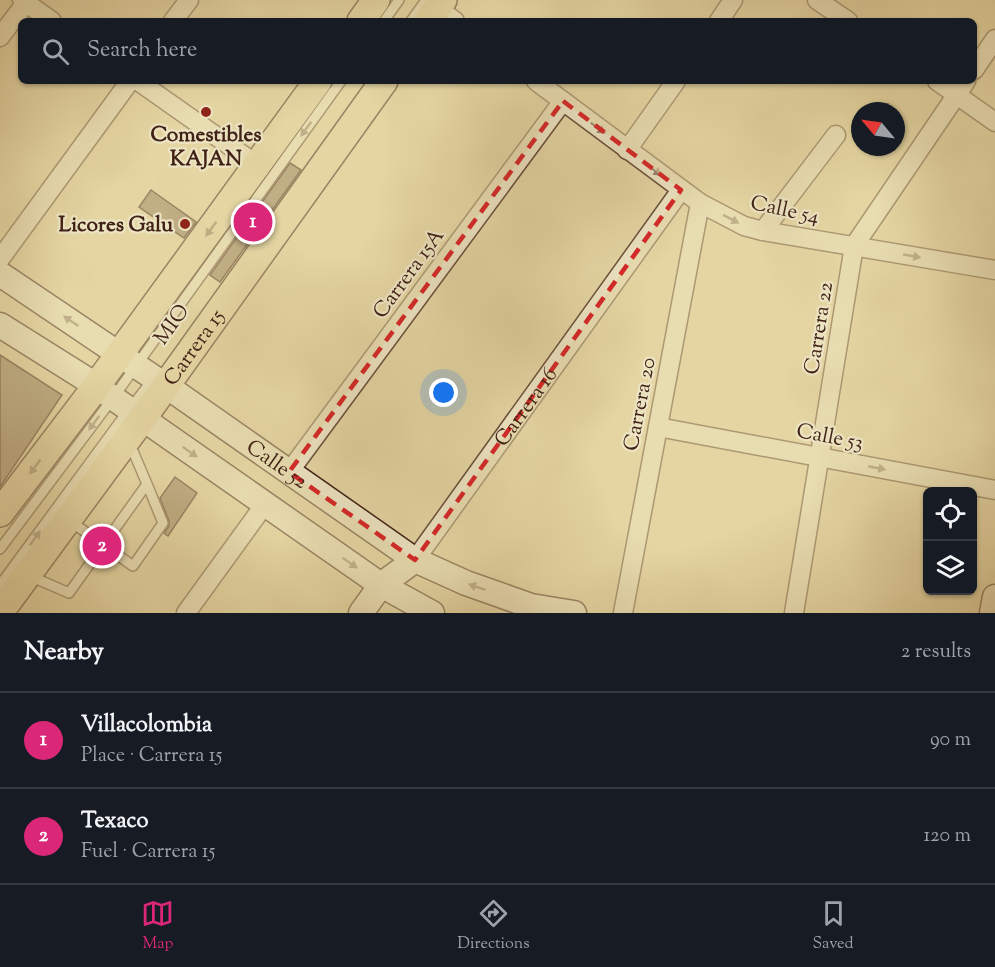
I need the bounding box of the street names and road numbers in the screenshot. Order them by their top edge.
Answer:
street label: Calle 54 [747,189,822,233]
street label: Carrera 15A [367,223,453,325]
street label: Carrera 22 [798,280,842,377]
street label: MIO [148,299,198,352]
street label: Carrera 15 [157,304,233,393]
street label: Carrera 20 [617,355,665,454]
street label: Carrera 16 [488,362,566,453]
street label: Calle 53 [794,417,866,459]
street label: Calle 52 [239,433,313,497]

